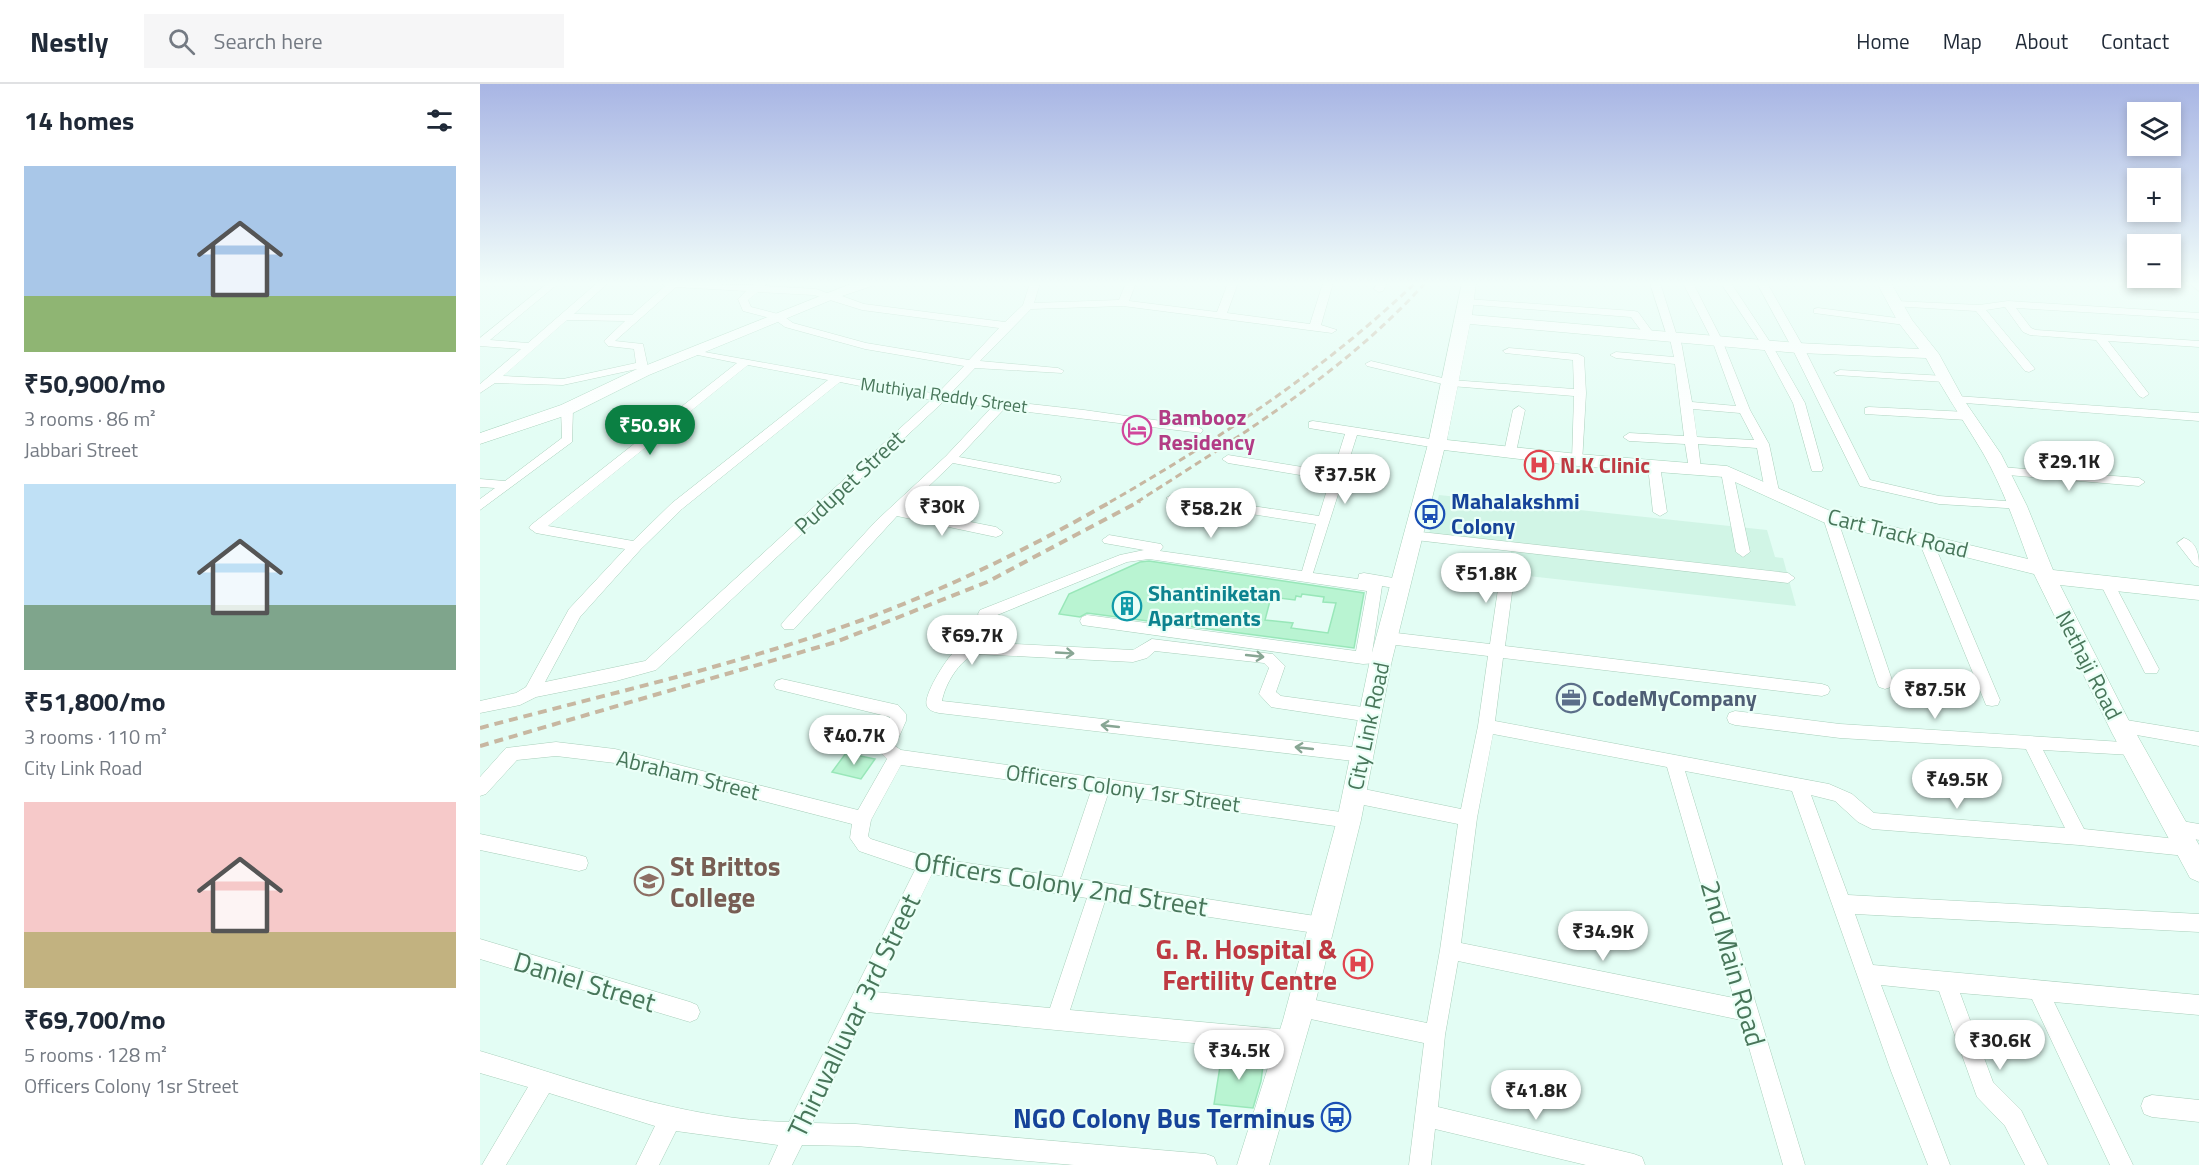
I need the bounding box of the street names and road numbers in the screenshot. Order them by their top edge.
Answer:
street label: Muthiyal Reddy Street [859,370,1030,420]
street label: Pudupet Street [786,422,912,542]
street label: Cart Track Road [1824,499,1972,567]
street label: Nethaji Road [2047,604,2131,726]
street label: City Link Road [1338,659,1398,793]
street label: Abraham Street [613,741,763,809]
street label: Officers Colony 1sr Street [1004,755,1243,821]
street label: Officers Colony 2nd Street [911,840,1211,927]
street label: 2nd Main Road [1691,875,1777,1051]
street label: Thiruvalluvar 3rd Street [776,886,930,1144]
street label: Daniel Street [509,940,662,1022]

